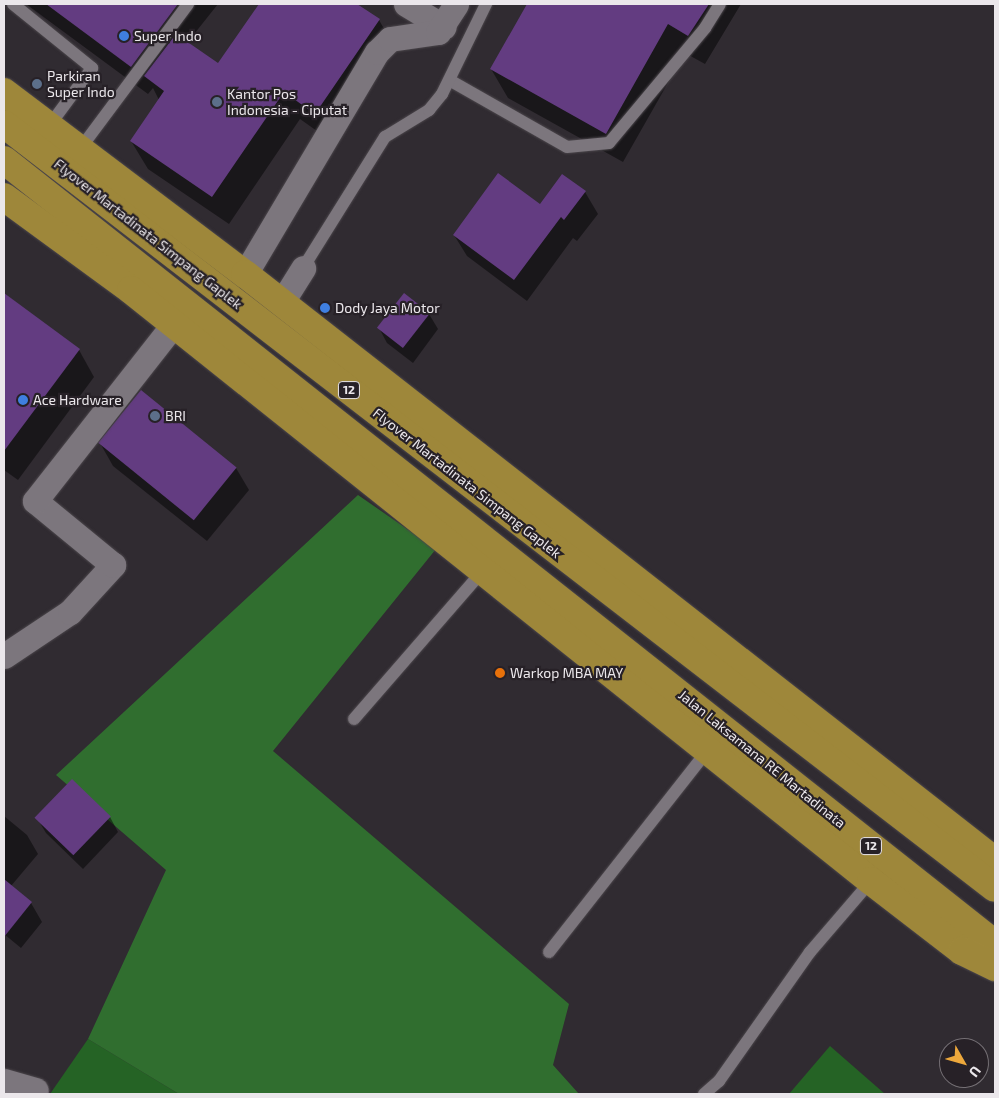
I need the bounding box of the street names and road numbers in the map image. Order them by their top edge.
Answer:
street label: Flyover Martadinata Simpang Gaplek [51,155,245,313]
road number: 12 [338,380,360,400]
street label: Flyover Martadinata Simpang Gaplek [370,404,564,562]
street label: Jalan Laksamana RE Martadinata [675,686,849,832]
road number: 12 [860,836,882,856]

